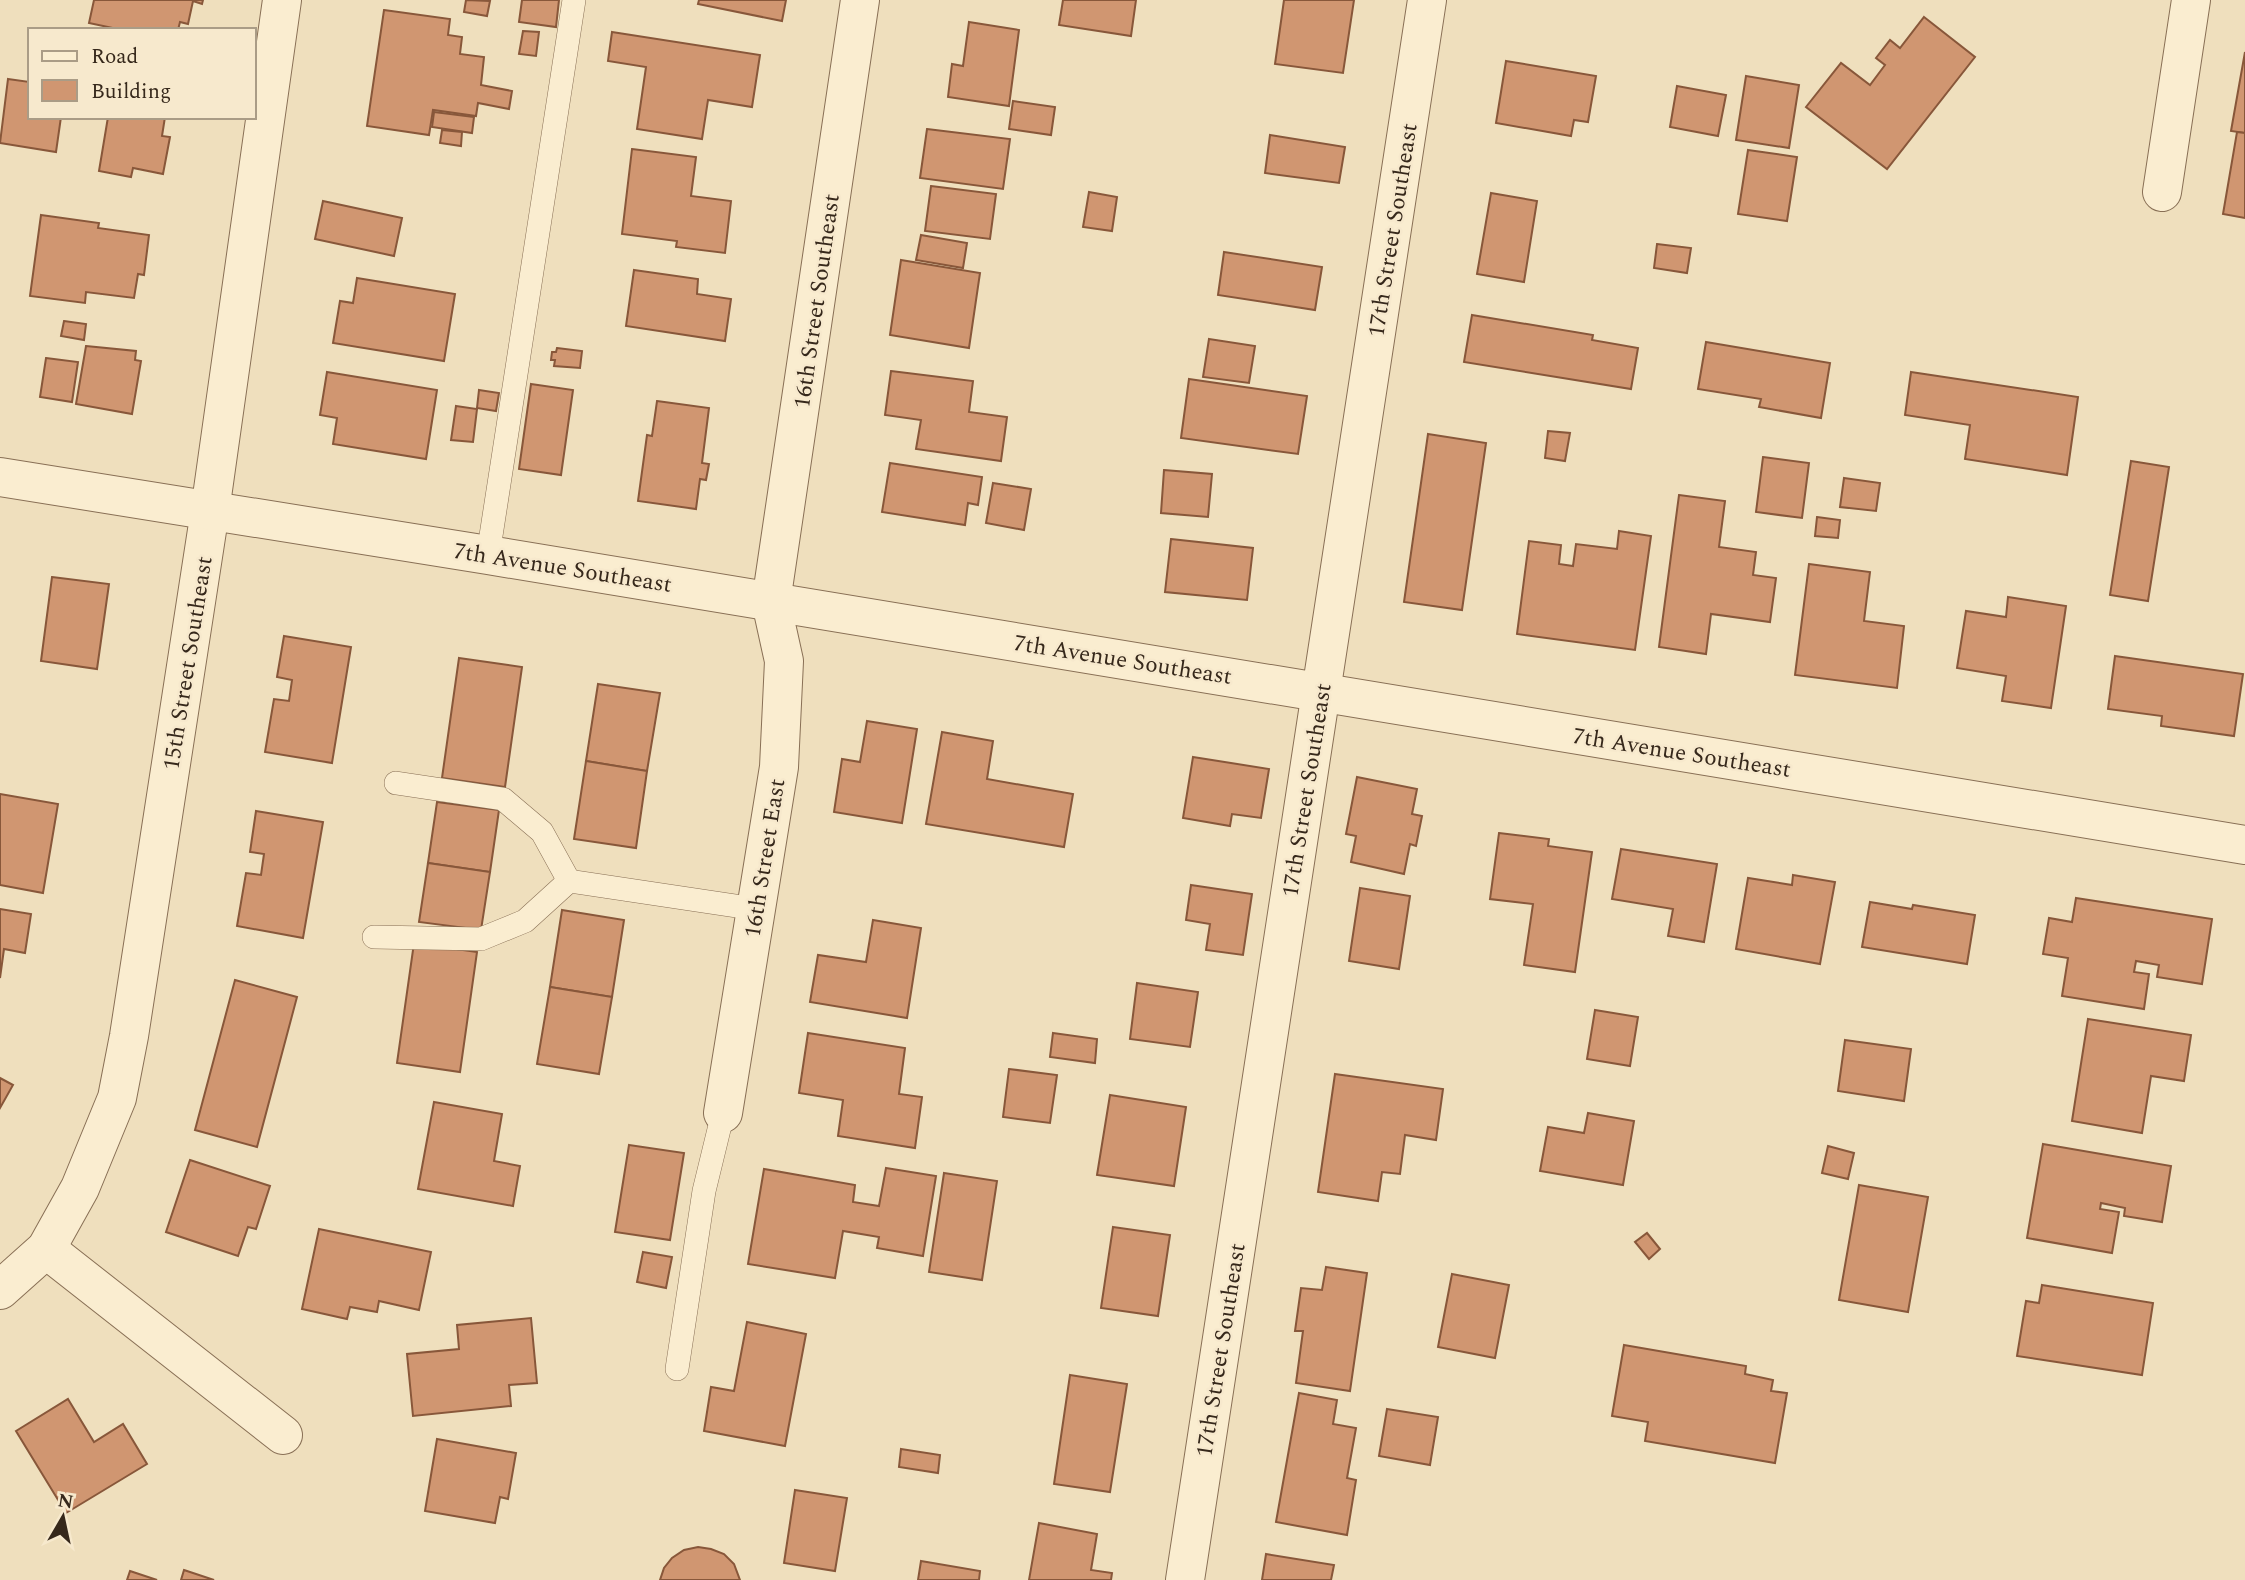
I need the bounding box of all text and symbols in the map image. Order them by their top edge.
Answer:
legend [28,28,256,119]
text: Road [91,41,138,73]
text: Building [91,76,171,108]
street label: 17th Street Southeast [1359,121,1428,340]
street label: 16th Street Southeast [785,192,850,411]
street label: 7th Avenue Southeast [451,534,674,603]
street label: 15th Street Southeast [154,554,223,773]
street label: 7th Avenue Southeast [1011,626,1234,695]
street label: 17th Street Southeast [1273,681,1342,900]
street label: 7th Avenue Southeast [1570,719,1793,788]
street label: 16th Street East [736,776,795,940]
street label: 17th Street Southeast [1187,1241,1256,1460]
north arrow [28,1482,98,1552]
text: N [55,1486,75,1517]

